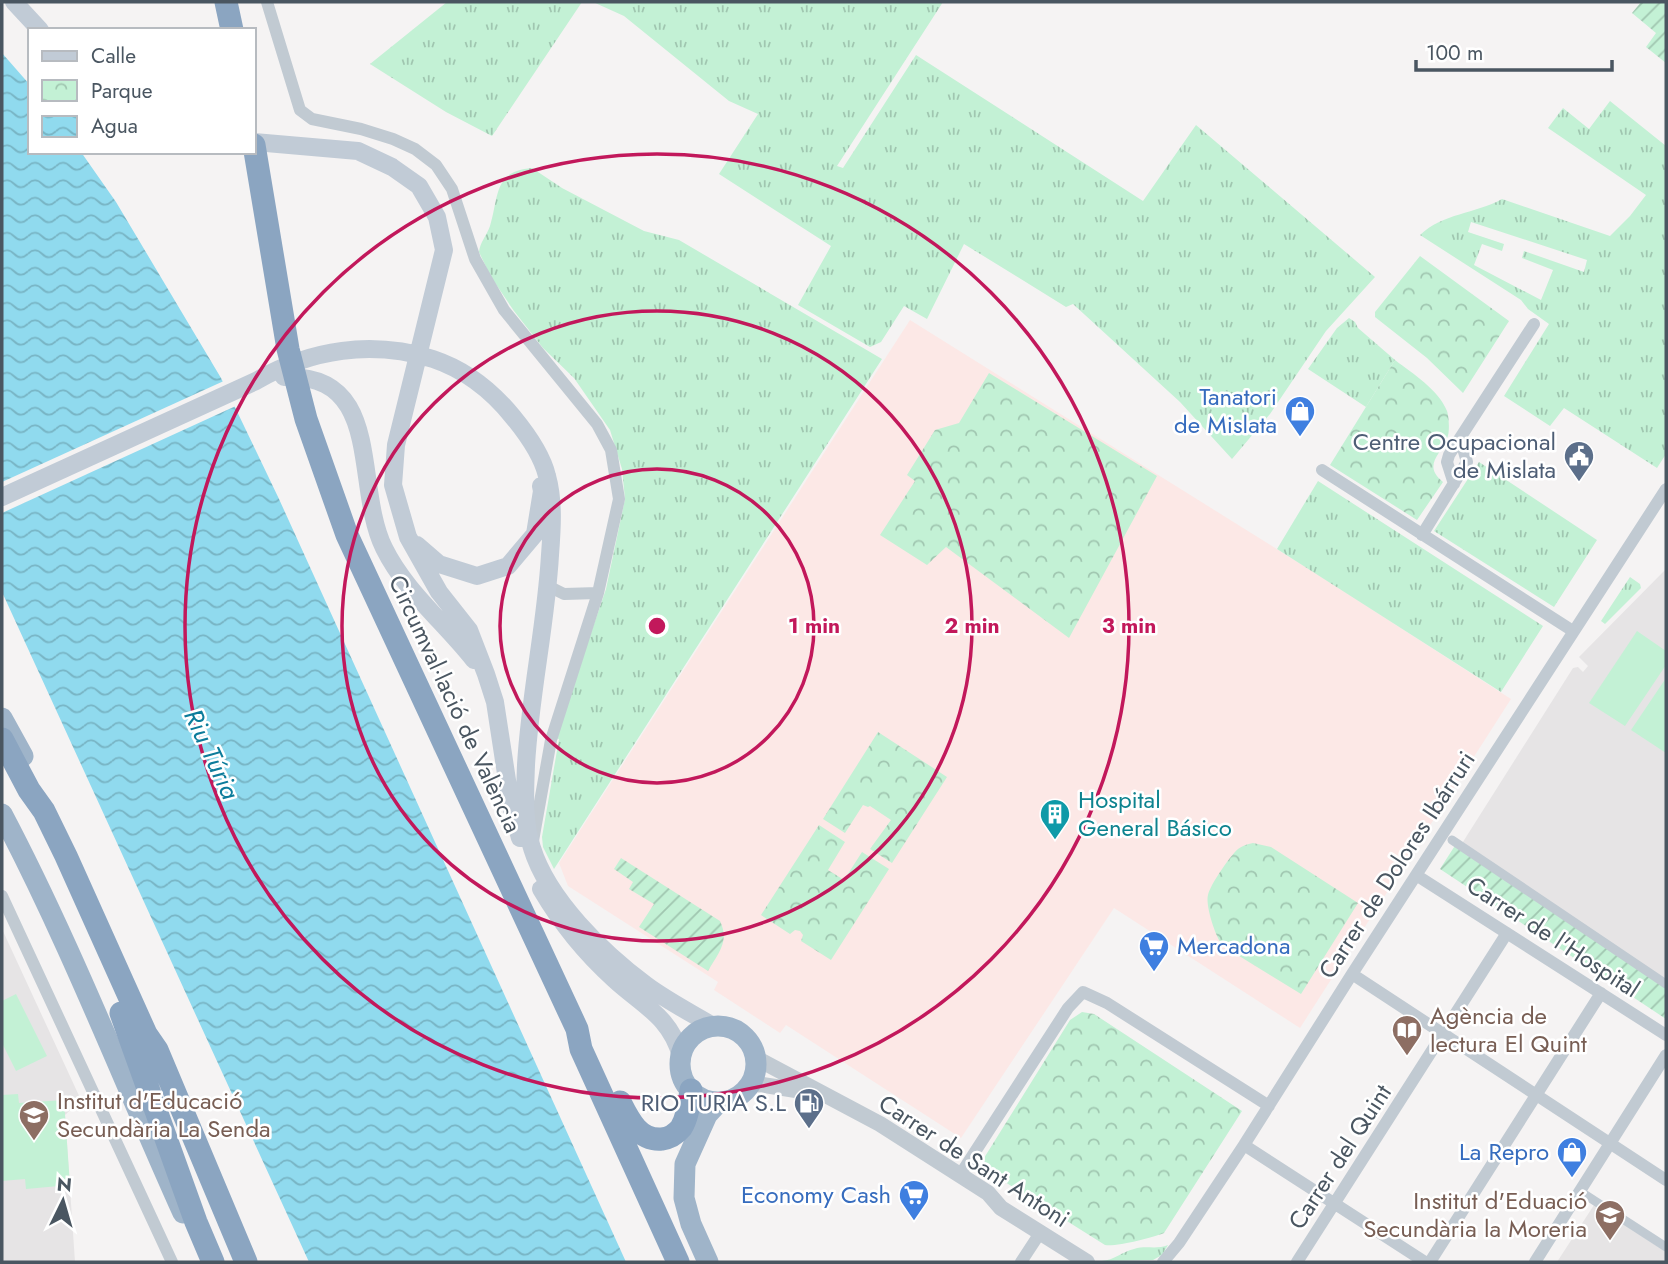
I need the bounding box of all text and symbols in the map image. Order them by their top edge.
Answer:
legend [28,28,256,154]
scale bar [1416,28,1612,72]
text: 100 m [1426,38,1483,68]
text: Calle [91,41,136,71]
text: Parque [91,76,153,106]
text: Agua [91,111,138,141]
place label: Tanatori de Mislata [1174,379,1277,442]
shop icon: Tanatori de Mislata [1283,394,1317,438]
place label: Centre Ocupacional de Mislata [1353,424,1556,487]
public building icon: Centre Ocupacional de Mislata [1562,439,1596,483]
street label: Circumval·lació de València [380,569,531,839]
text: 1 min [788,611,840,641]
text: 2 min [944,611,1000,641]
text: 3 min [1102,611,1156,641]
centre of rings [645,614,669,638]
water label: Riu Túria [174,702,250,806]
street label: Carrer de Dolores Ibárruri [1310,744,1483,985]
place label: Hospital General Básico [1078,782,1232,845]
building icon: Hospital General Básico [1038,797,1072,841]
street label: Carrer de l'Hospital [1460,867,1647,1006]
place label: Mercadona [1177,928,1291,963]
supermarket icon: Mercadona [1137,929,1171,973]
place label: Agència de lectura El Quint [1430,998,1587,1061]
library icon: Agència de lectura El Quint [1390,1013,1424,1057]
street label: Carrer del Quint [1279,1077,1400,1236]
place label: Institut d'Educació Secundària La Senda [57,1083,271,1146]
place label: RIO TURIA S.L [641,1085,786,1120]
fuel station icon: RIO TURIA S.L [792,1086,826,1130]
street label: Carrer de Sant Antoni [872,1086,1077,1236]
school or university icon: Institut d'Educació Secundària La Senda [17,1098,51,1142]
place label: La Repro [1459,1134,1549,1169]
shop icon: La Repro [1555,1135,1589,1179]
north arrow [28,1166,98,1236]
text: N [56,1170,73,1199]
place label: Economy Cash [741,1177,891,1212]
supermarket icon: Economy Cash [897,1178,931,1222]
place label: Institut d'Eduació Secundària la Moreria [1363,1183,1587,1246]
school or university icon: Institut d'Eduació Secundària la Moreria [1593,1198,1627,1242]

